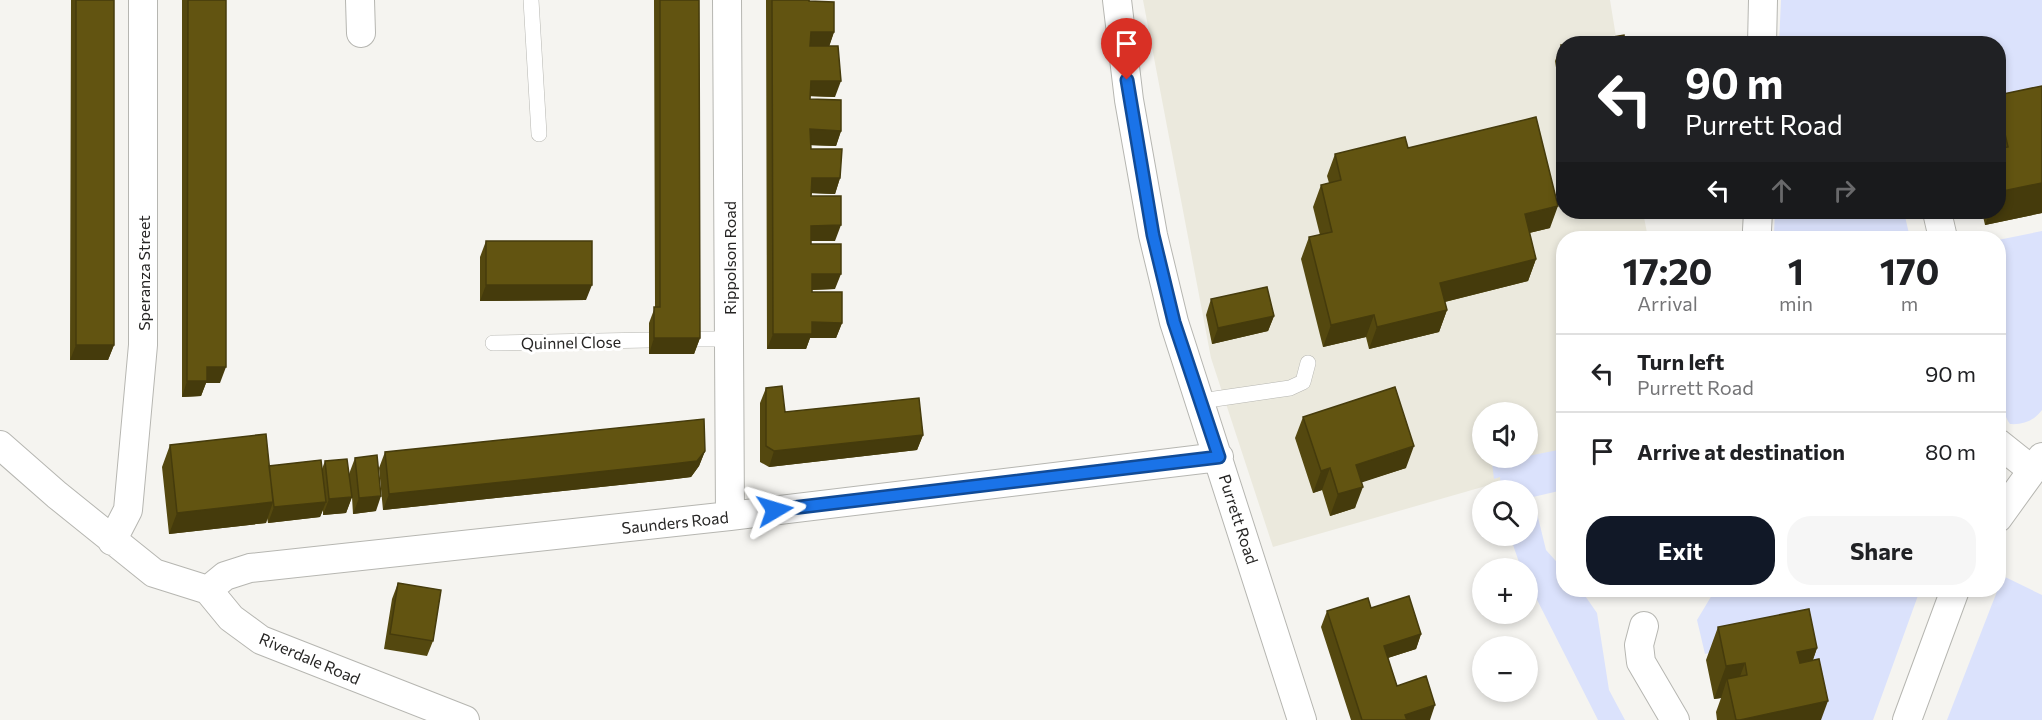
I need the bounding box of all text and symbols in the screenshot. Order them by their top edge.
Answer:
pin [1101,18,1152,80]
icon: arrive [1110,27,1143,60]
text: 90 m [1685,56,1784,108]
icon: left [1586,60,1664,138]
text: Purrett Road [1685,108,1843,141]
icon: left [1702,174,1735,207]
icon: ahead [1765,174,1798,207]
icon: right [1828,174,1861,207]
street label: Rippolson Road [720,201,739,315]
street label: Speranza Street [134,215,153,331]
text: 17:20 [1623,248,1712,292]
text: 1 [1788,248,1804,292]
text: 170 [1880,248,1939,292]
text: Arrival [1637,291,1698,315]
text: min [1779,291,1813,315]
text: m [1901,291,1918,315]
street label: Quinnel Close [521,332,621,352]
text: Turn left [1637,348,1724,375]
icon: left [1586,357,1619,390]
text: 90 m [1925,360,1976,387]
text: Purrett Road [1637,375,1754,399]
map controls [1472,402,1538,702]
button: sound [1472,402,1538,468]
icon: arrive [1586,435,1619,468]
text: Arrive at destination [1637,438,1845,465]
text: 80 m [1925,438,1976,465]
street label: Purrett Road [1216,472,1262,566]
position arrow [743,478,807,542]
button: search [1472,480,1538,546]
street label: Saunders Road [621,507,729,537]
button: Exit [1586,516,1775,585]
button: Share [1787,516,1976,585]
button: + [1472,558,1538,624]
street label: Riverdale Road [257,628,363,688]
button: − [1472,636,1538,702]

